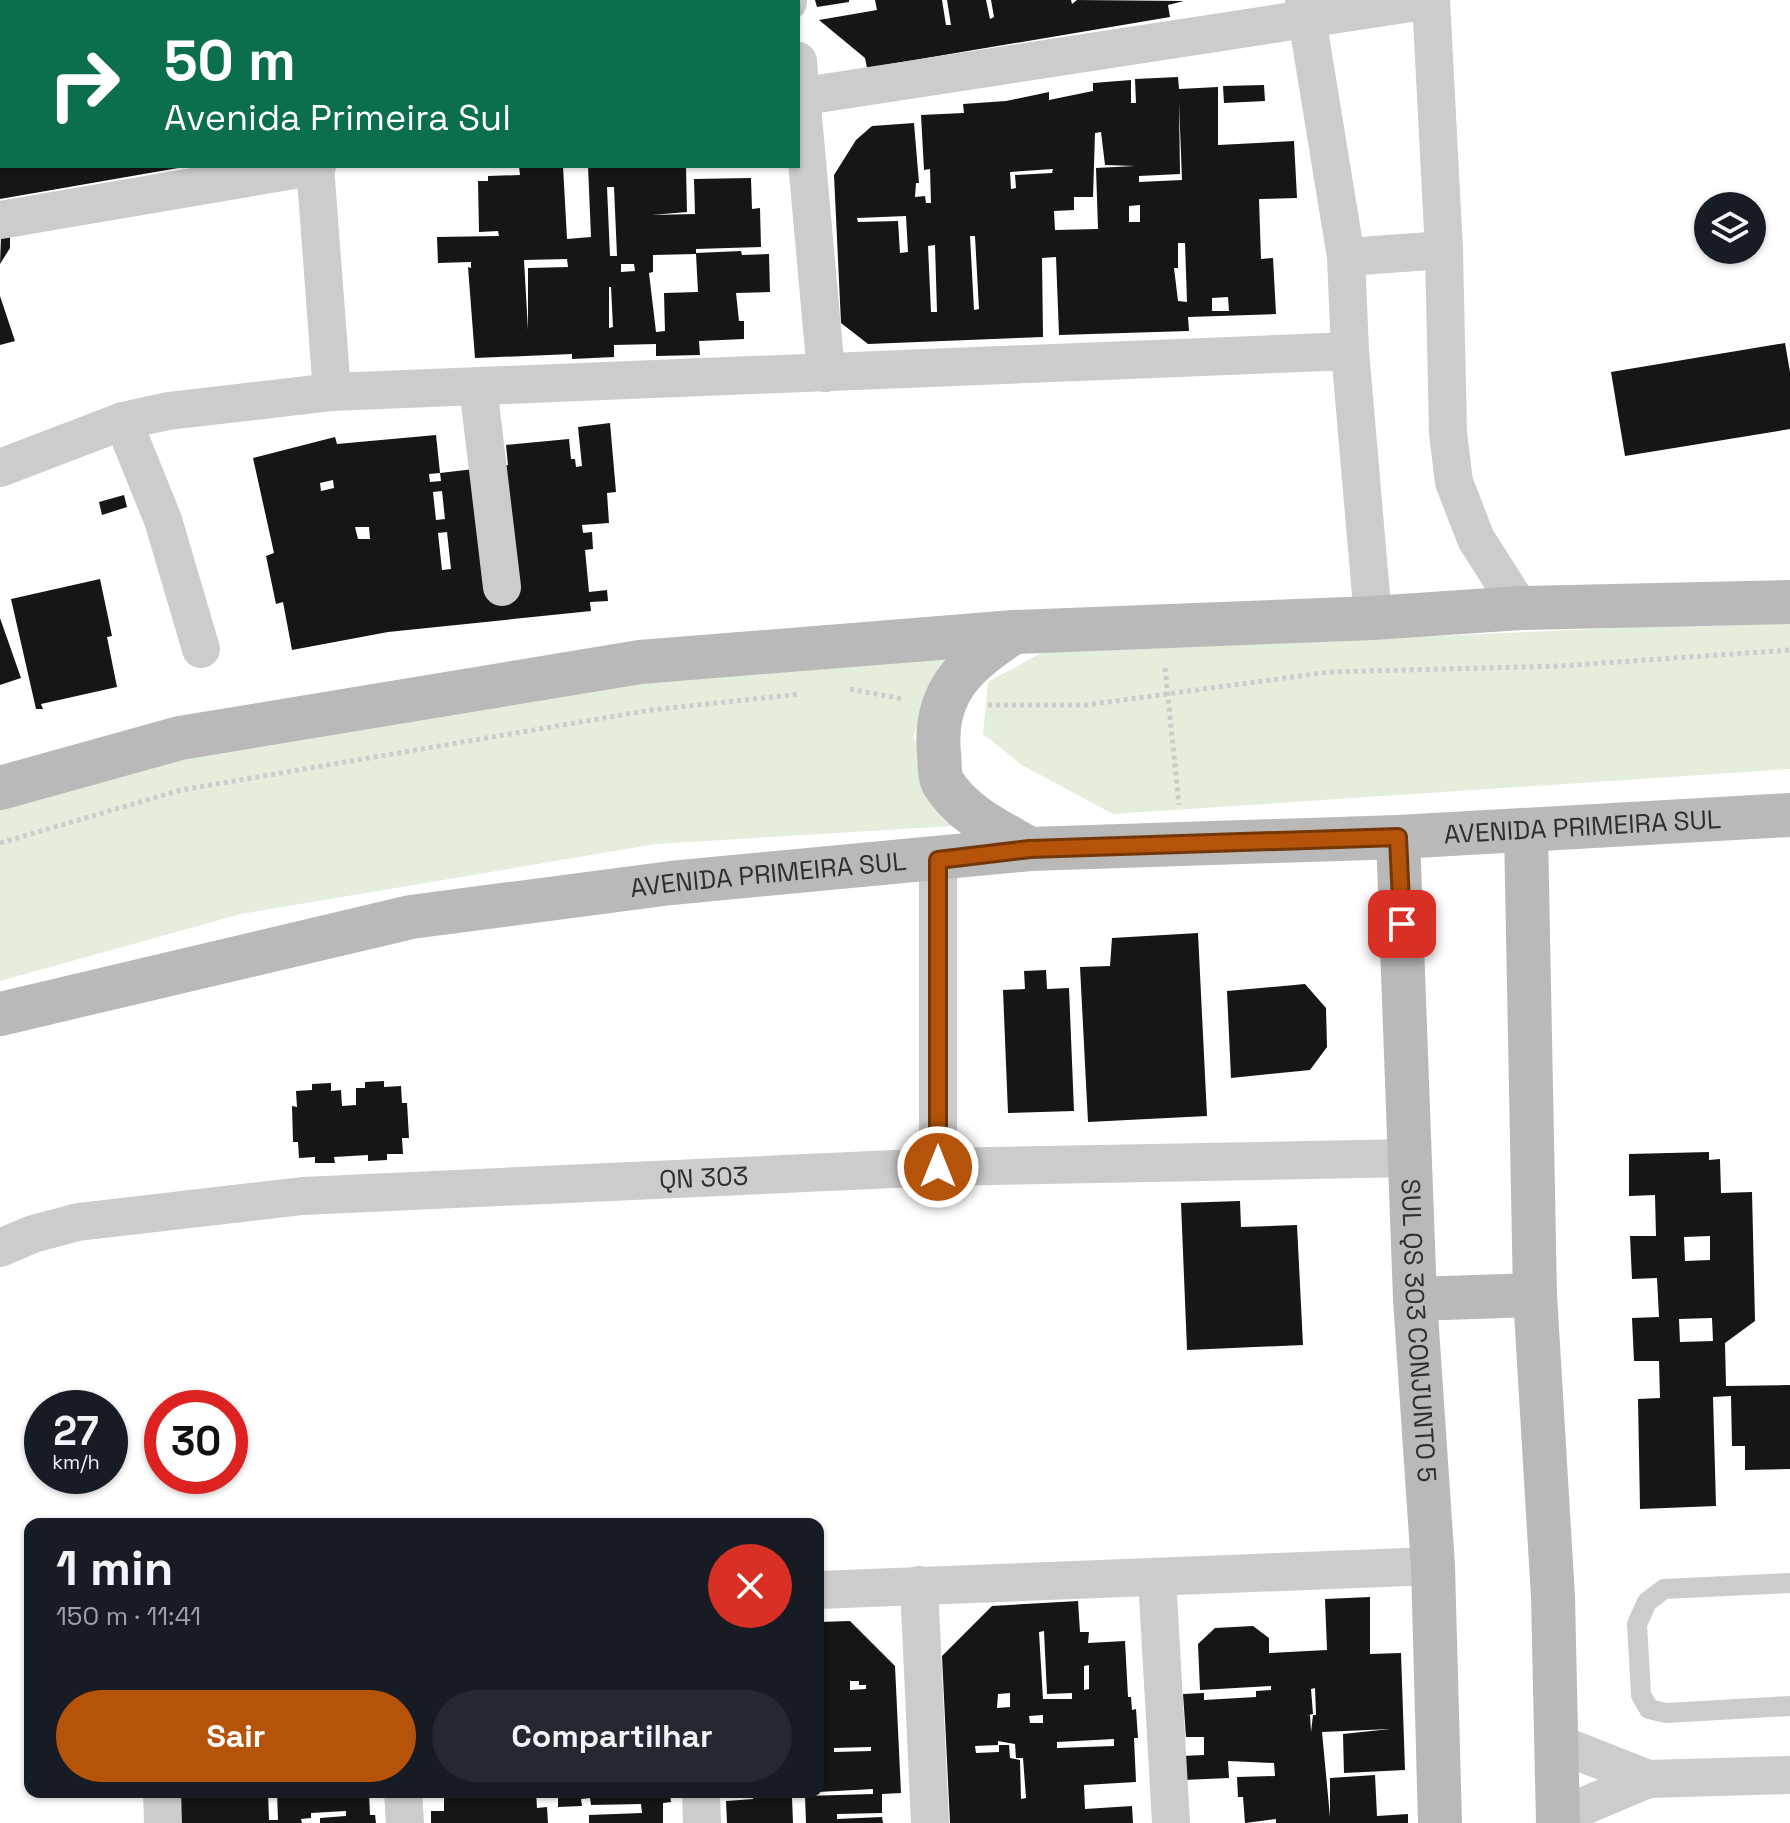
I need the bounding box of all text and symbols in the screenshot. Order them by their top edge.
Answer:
text: 50 m [164,25,296,96]
icon: right [32,32,136,136]
text: Avenida Primeira Sul [164,95,511,141]
map controls [1694,192,1766,264]
button: layers [1694,192,1766,264]
street label: AVENIDA PRIMEIRA SUL [1443,802,1722,851]
street label: AVENIDA PRIMEIRA SUL [628,844,908,905]
pin [1368,890,1436,958]
icon: arrive [1380,902,1424,946]
position arrow [896,1125,980,1209]
street label: QN 303 [658,1159,749,1197]
street label: SUL QS 303 CONJUNTO 5 [1394,1178,1444,1483]
speed limit sign: 30 [144,1390,248,1494]
text: 27 [53,1406,99,1457]
text: km/h [52,1449,100,1475]
text: 1 min [56,1538,173,1599]
button: close [708,1544,792,1628]
text: 150 m · 11:41 [56,1599,201,1633]
button: Sair [56,1690,416,1782]
button: Compartilhar [432,1690,792,1782]

